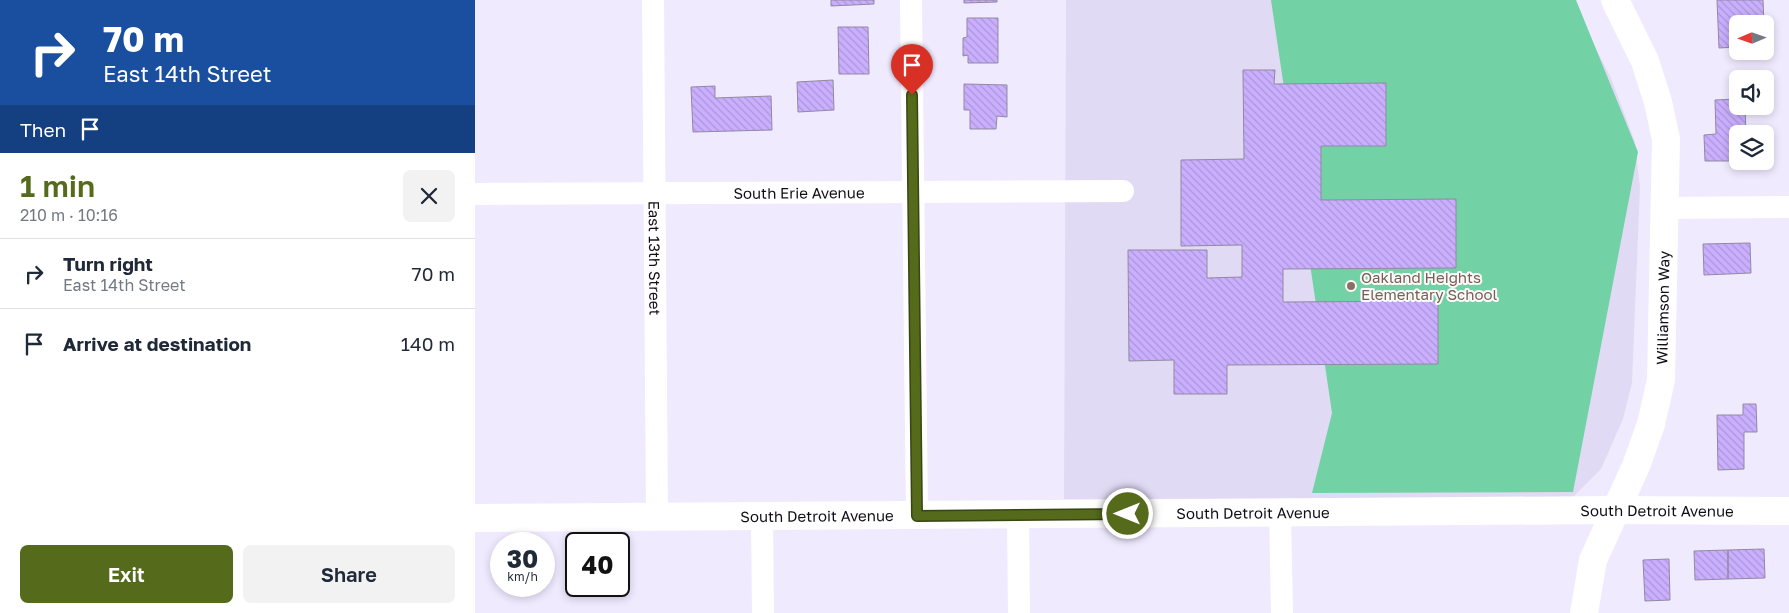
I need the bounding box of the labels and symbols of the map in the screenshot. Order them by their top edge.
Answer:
north arrow [1729,15,1774,60]
pin [891,44,933,95]
street label: South Erie Avenue [733,183,865,202]
street label: East 13th Street [646,201,664,315]
street label: Williamson Way [1652,250,1673,365]
place label: Oakland Heights Elementary School [1361,268,1497,303]
marker: Oakland Heights Elementary School [1345,280,1357,292]
position arrow [1101,487,1153,539]
street label: South Detroit Avenue [1580,501,1734,520]
street label: South Detroit Avenue [1176,503,1330,522]
street label: South Detroit Avenue [740,506,894,525]
speed limit sign: 40 [565,532,630,597]

